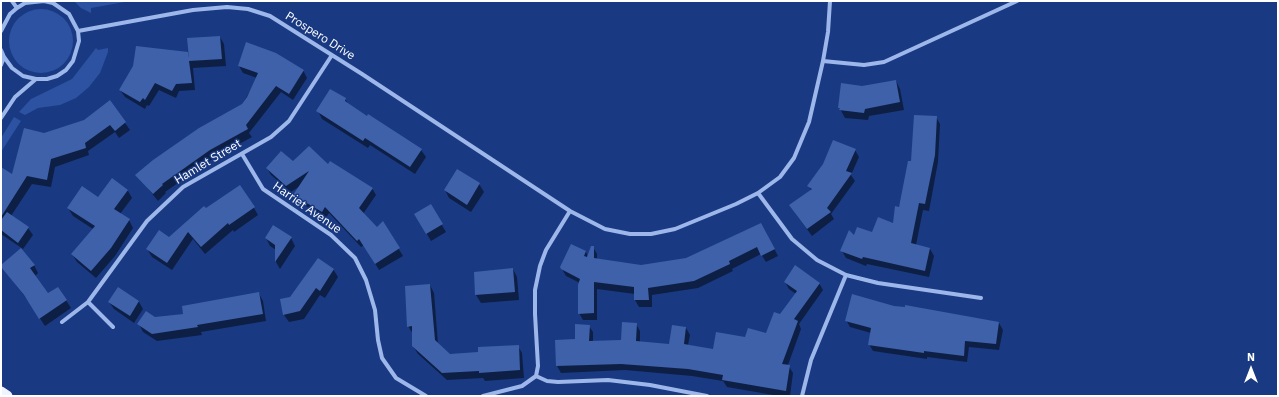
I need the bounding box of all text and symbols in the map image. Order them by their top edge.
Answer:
street label: Prospero Drive [283,9,357,63]
street label: Hamlet Street [172,136,244,188]
street label: Harriet Avenue [270,179,344,237]
north arrow [1231,349,1271,389]
text: N [1247,350,1255,364]

